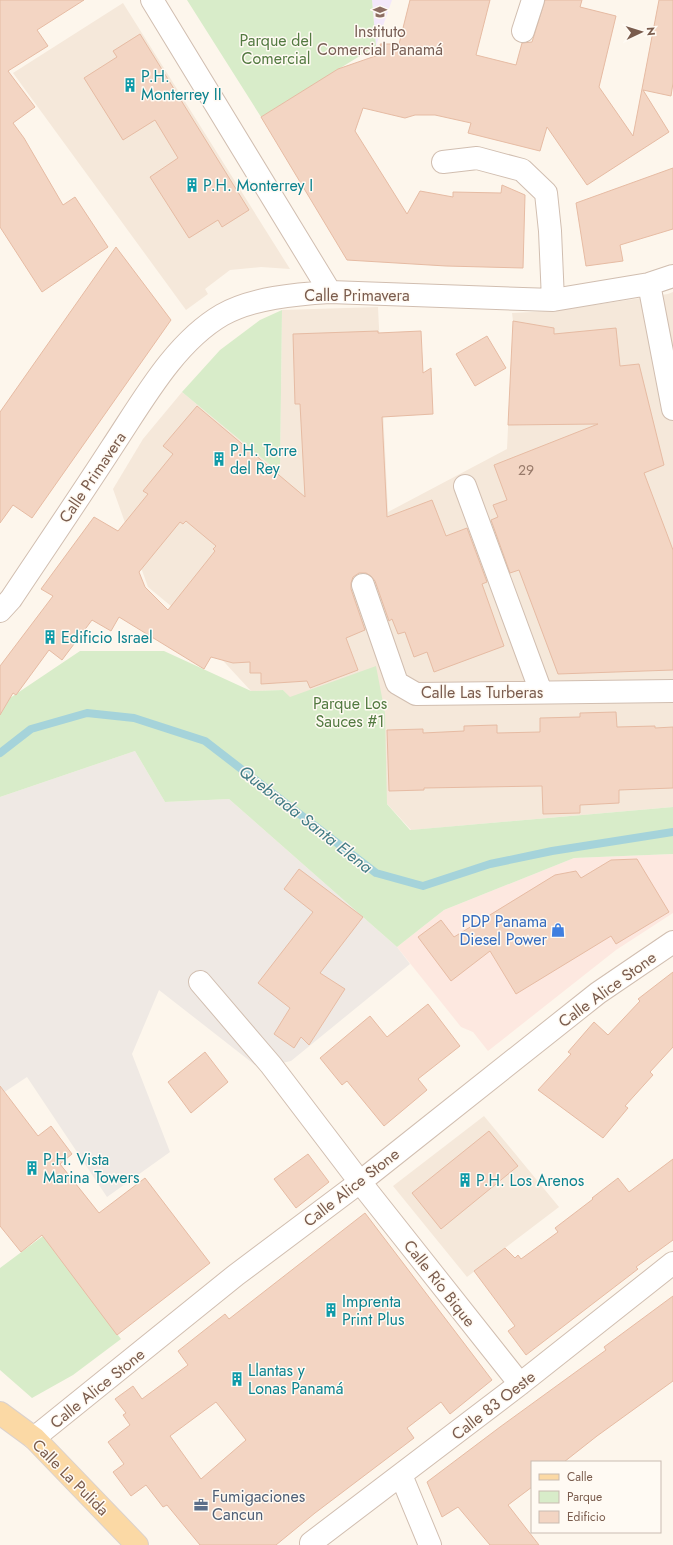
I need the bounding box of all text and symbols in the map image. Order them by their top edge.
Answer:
school or university icon: Instituto Comercial Panamá [372,4,388,20]
north arrow [621,12,661,52]
place label: Instituto Comercial Panamá [317,20,443,61]
text: N [643,26,659,36]
park label: Parque del Comercial [240,29,312,70]
place label: P.H. Monterrey II [141,65,222,106]
building icon: P.H. Monterrey II [122,77,138,93]
place label: P.H. Monterrey I [203,174,313,197]
building icon: P.H. Monterrey I [184,177,200,193]
street label: Calle Primavera [304,284,410,307]
street label: Calle Primavera [53,427,131,527]
place label: P.H. Torre del Rey [230,439,297,480]
building icon: P.H. Torre del Rey [211,451,227,467]
house number: 29 [518,460,534,480]
place label: Edificio Israel [61,626,153,649]
building icon: Edificio Israel [42,629,58,645]
street label: Calle Las Turberas [421,681,543,704]
park label: Parque Los Sauces #1 [313,692,387,733]
water label: Quebrada Santa Elena [234,759,378,879]
place label: PDP Panama Diesel Power [459,910,548,951]
shop icon: PDP Panama Diesel Power [550,922,566,938]
street label: Calle Alice Stone [554,946,661,1033]
street label: Calle Alice Stone [298,1143,404,1232]
place label: P.H. Vista Marina Towers [43,1148,139,1189]
building icon: P.H. Vista Marina Towers [24,1160,40,1176]
place label: P.H. Los Arenos [476,1169,584,1192]
building icon: P.H. Los Arenos [457,1172,473,1188]
street label: Calle Río Bique [398,1235,481,1332]
place label: Imprenta Print Plus [342,1290,404,1331]
building icon: Imprenta Print Plus [323,1302,339,1318]
street label: Calle Alice Stone [45,1343,150,1434]
place label: Llantas y Lonas Panamá [248,1359,344,1400]
street label: Calle 83 Oeste [447,1365,540,1445]
building icon: Llantas y Lonas Panamá [229,1371,245,1387]
street label: Calle La Pulida [27,1434,114,1521]
legend [531,1461,661,1533]
text: Calle [567,1468,593,1486]
place label: Fumigaciones Cancun [212,1485,305,1526]
text: Parque [567,1488,602,1506]
office icon: Fumigaciones Cancun [193,1497,209,1513]
text: Edificio [567,1508,606,1526]

